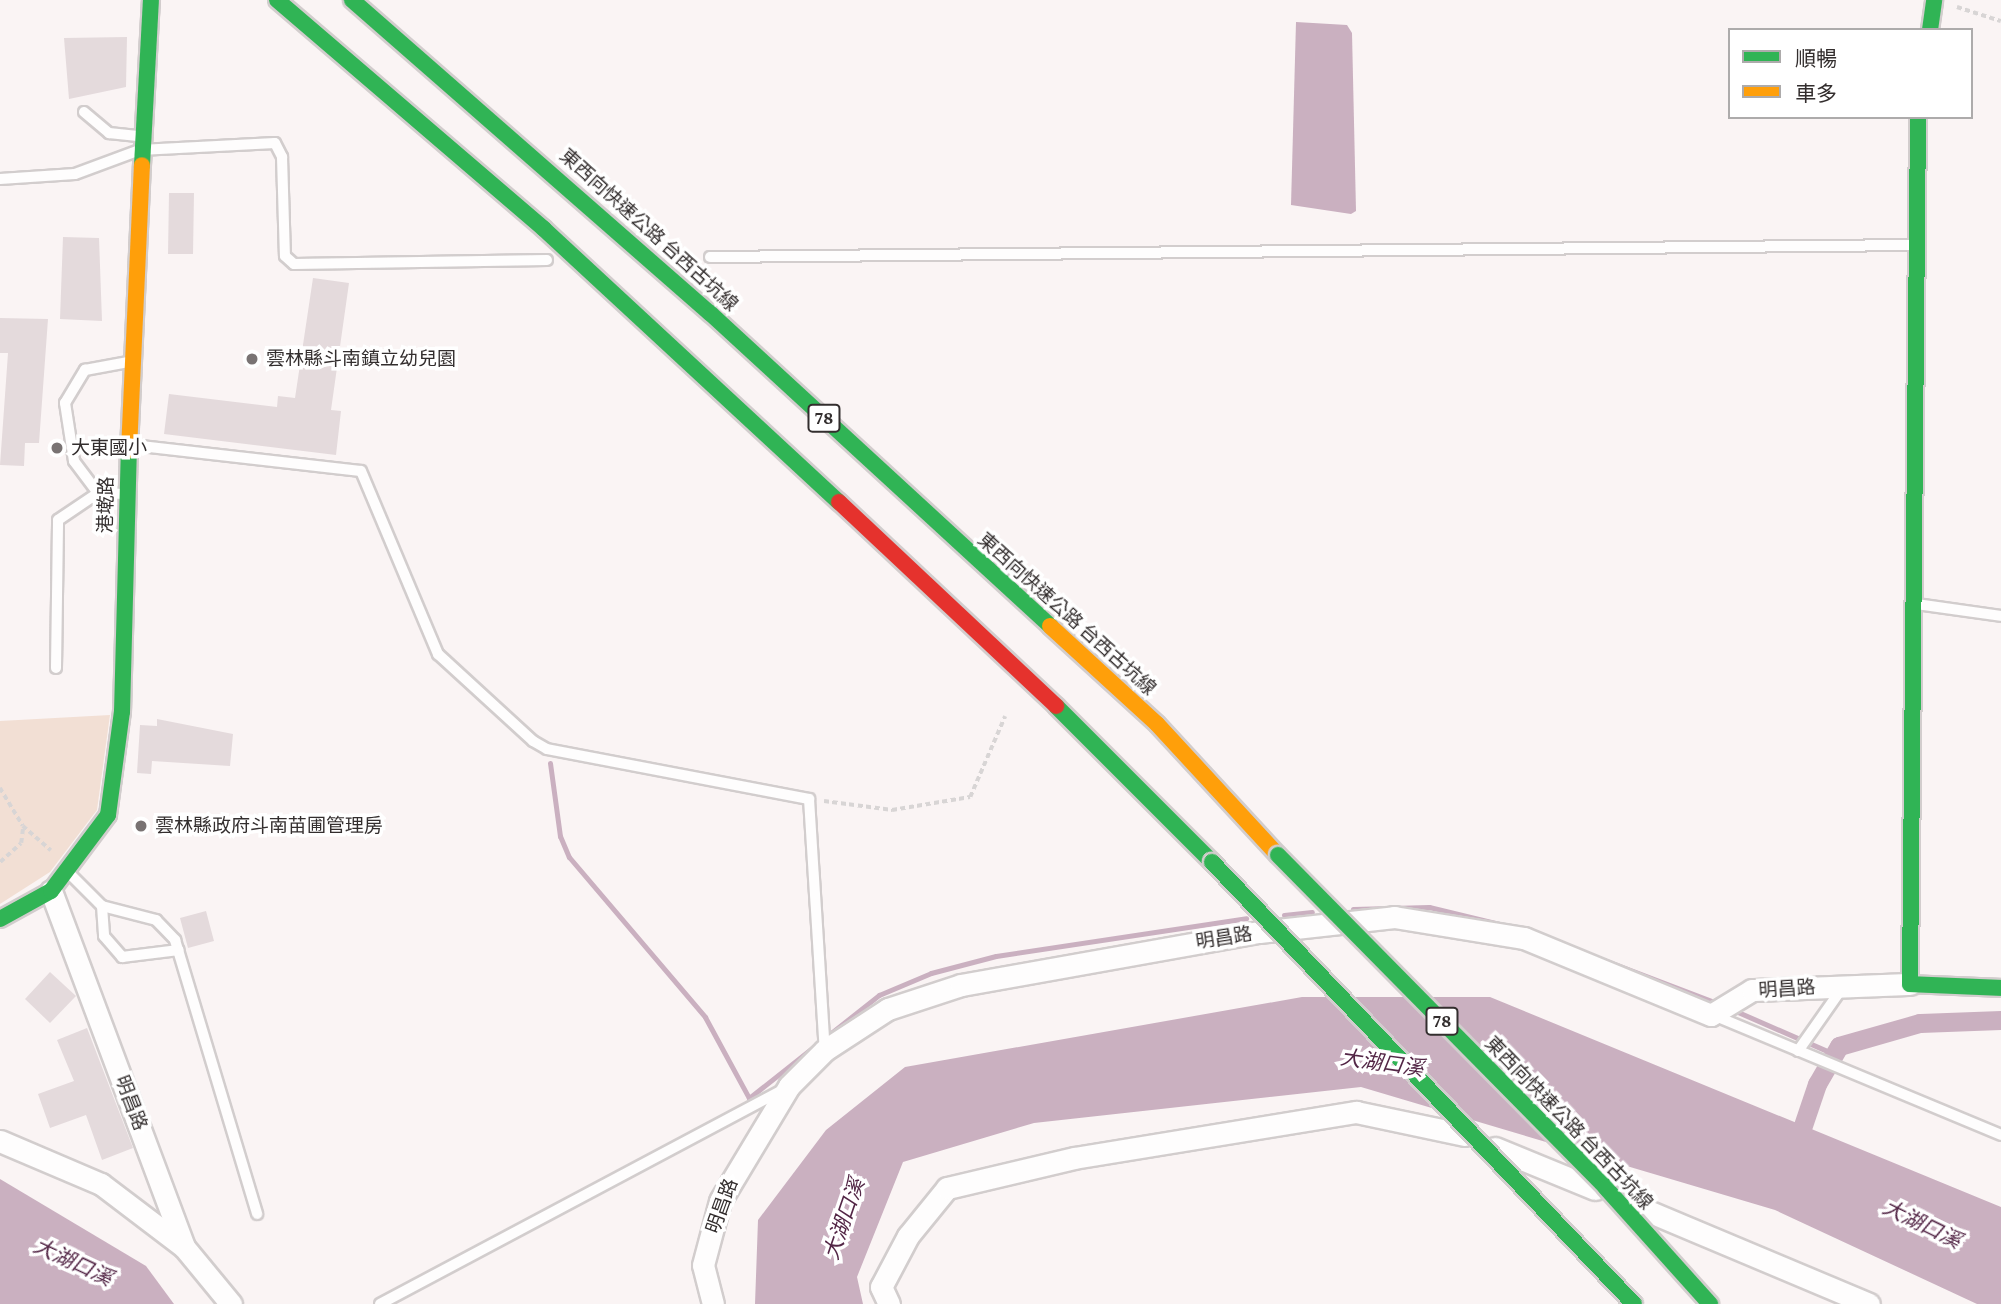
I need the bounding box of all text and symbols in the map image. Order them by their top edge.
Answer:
legend [1728,28,1973,119]
text: 順暢 [1795,47,1837,71]
text: 車多 [1795,82,1837,106]
street label: 東西向快速公路 台西古坑線 [555,144,743,316]
place label: 雲林縣斗南鎮立幼兒園 [266,348,456,370]
marker: 雲林縣斗南鎮立幼兒園 [244,351,260,367]
road number: 78 [806,404,842,432]
place label: 大東國小 [71,437,147,459]
marker: 大東國小 [49,440,65,456]
street label: 港墘路 [94,476,118,534]
street label: 東西向快速公路 台西古坑線 [973,528,1161,700]
place label: 雲林縣政府斗南苗圃管理房 [155,815,383,837]
marker: 雲林縣政府斗南苗圃管理房 [133,818,149,834]
street label: 明昌路 [1194,922,1254,954]
street label: 明昌路 [1758,976,1816,1002]
road number: 78 [1424,1006,1460,1036]
street label: 東西向快速公路 台西古坑線 [1480,1032,1658,1214]
water label: 大湖口溪 [1339,1045,1425,1081]
street label: 明昌路 [110,1072,152,1134]
street label: 明昌路 [702,1175,742,1237]
water label: 大湖口溪 [818,1175,870,1263]
water label: 大湖口溪 [1879,1194,1965,1254]
water label: 大湖口溪 [30,1233,116,1291]

